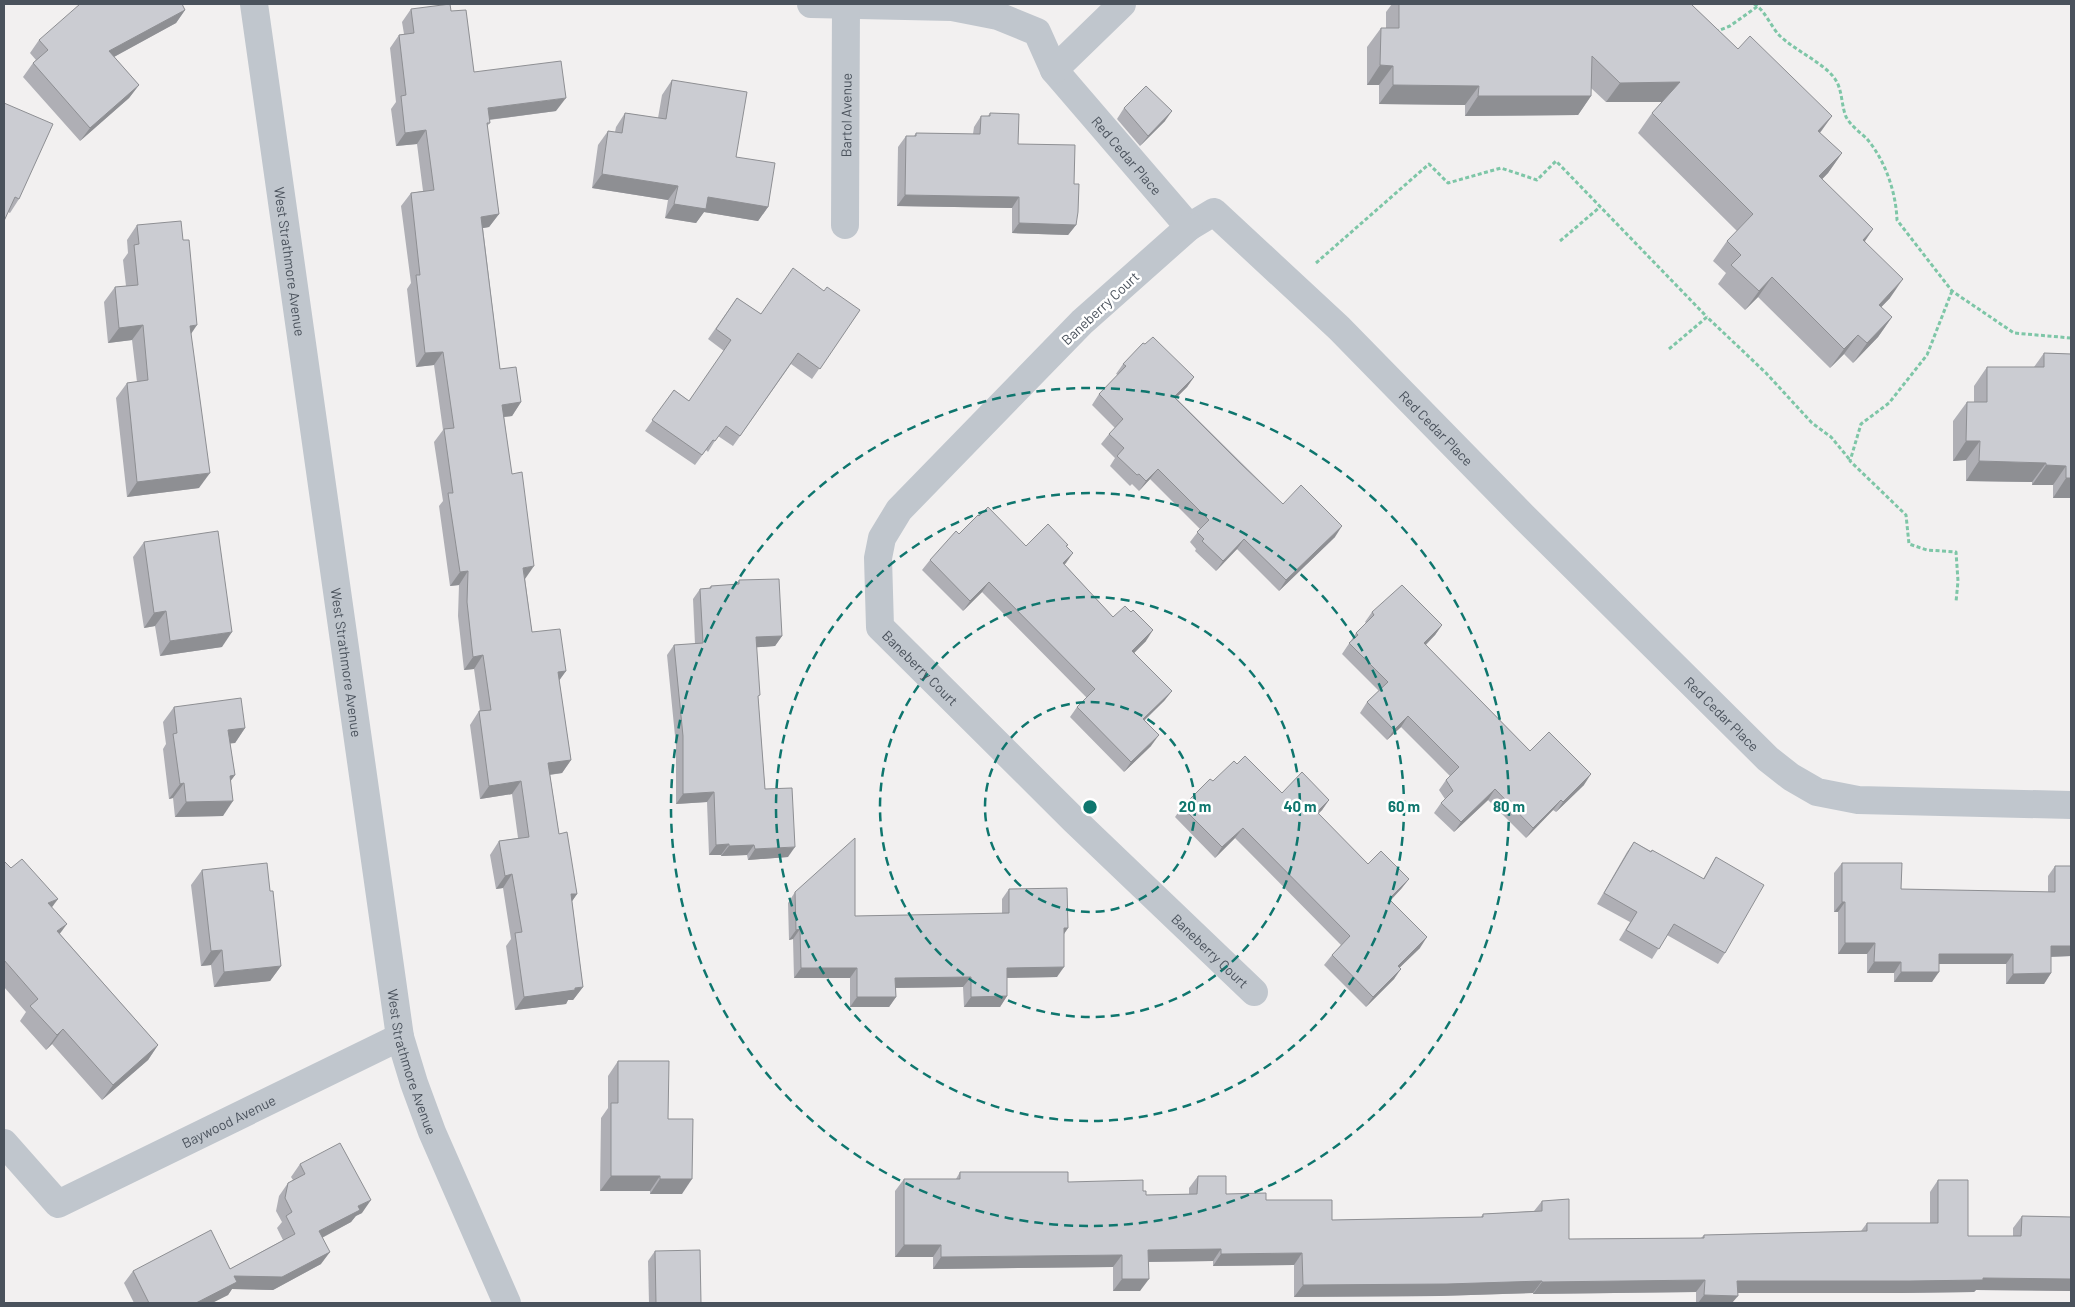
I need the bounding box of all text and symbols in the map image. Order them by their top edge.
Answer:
street label: Bartol Avenue [837,73,854,157]
street label: Red Cedar Place [1089,112,1166,198]
street label: West Strathmore Avenue [271,186,309,337]
street label: Baneberry Court [1058,268,1142,348]
street label: Red Cedar Place [1396,387,1477,469]
street label: West Strathmore Avenue [328,587,366,738]
street label: Baneberry Court [879,626,962,709]
street label: Red Cedar Place [1681,673,1763,754]
text: 20 m [1179,797,1211,815]
text: 40 m [1283,797,1317,815]
text: 60 m [1388,797,1420,815]
text: 80 m [1493,797,1525,815]
centre of rings [1081,798,1099,816]
street label: Baneberry Court [1169,910,1252,991]
street label: West Strathmore Avenue [385,988,441,1137]
street label: Baywood Avenue [179,1091,278,1151]

